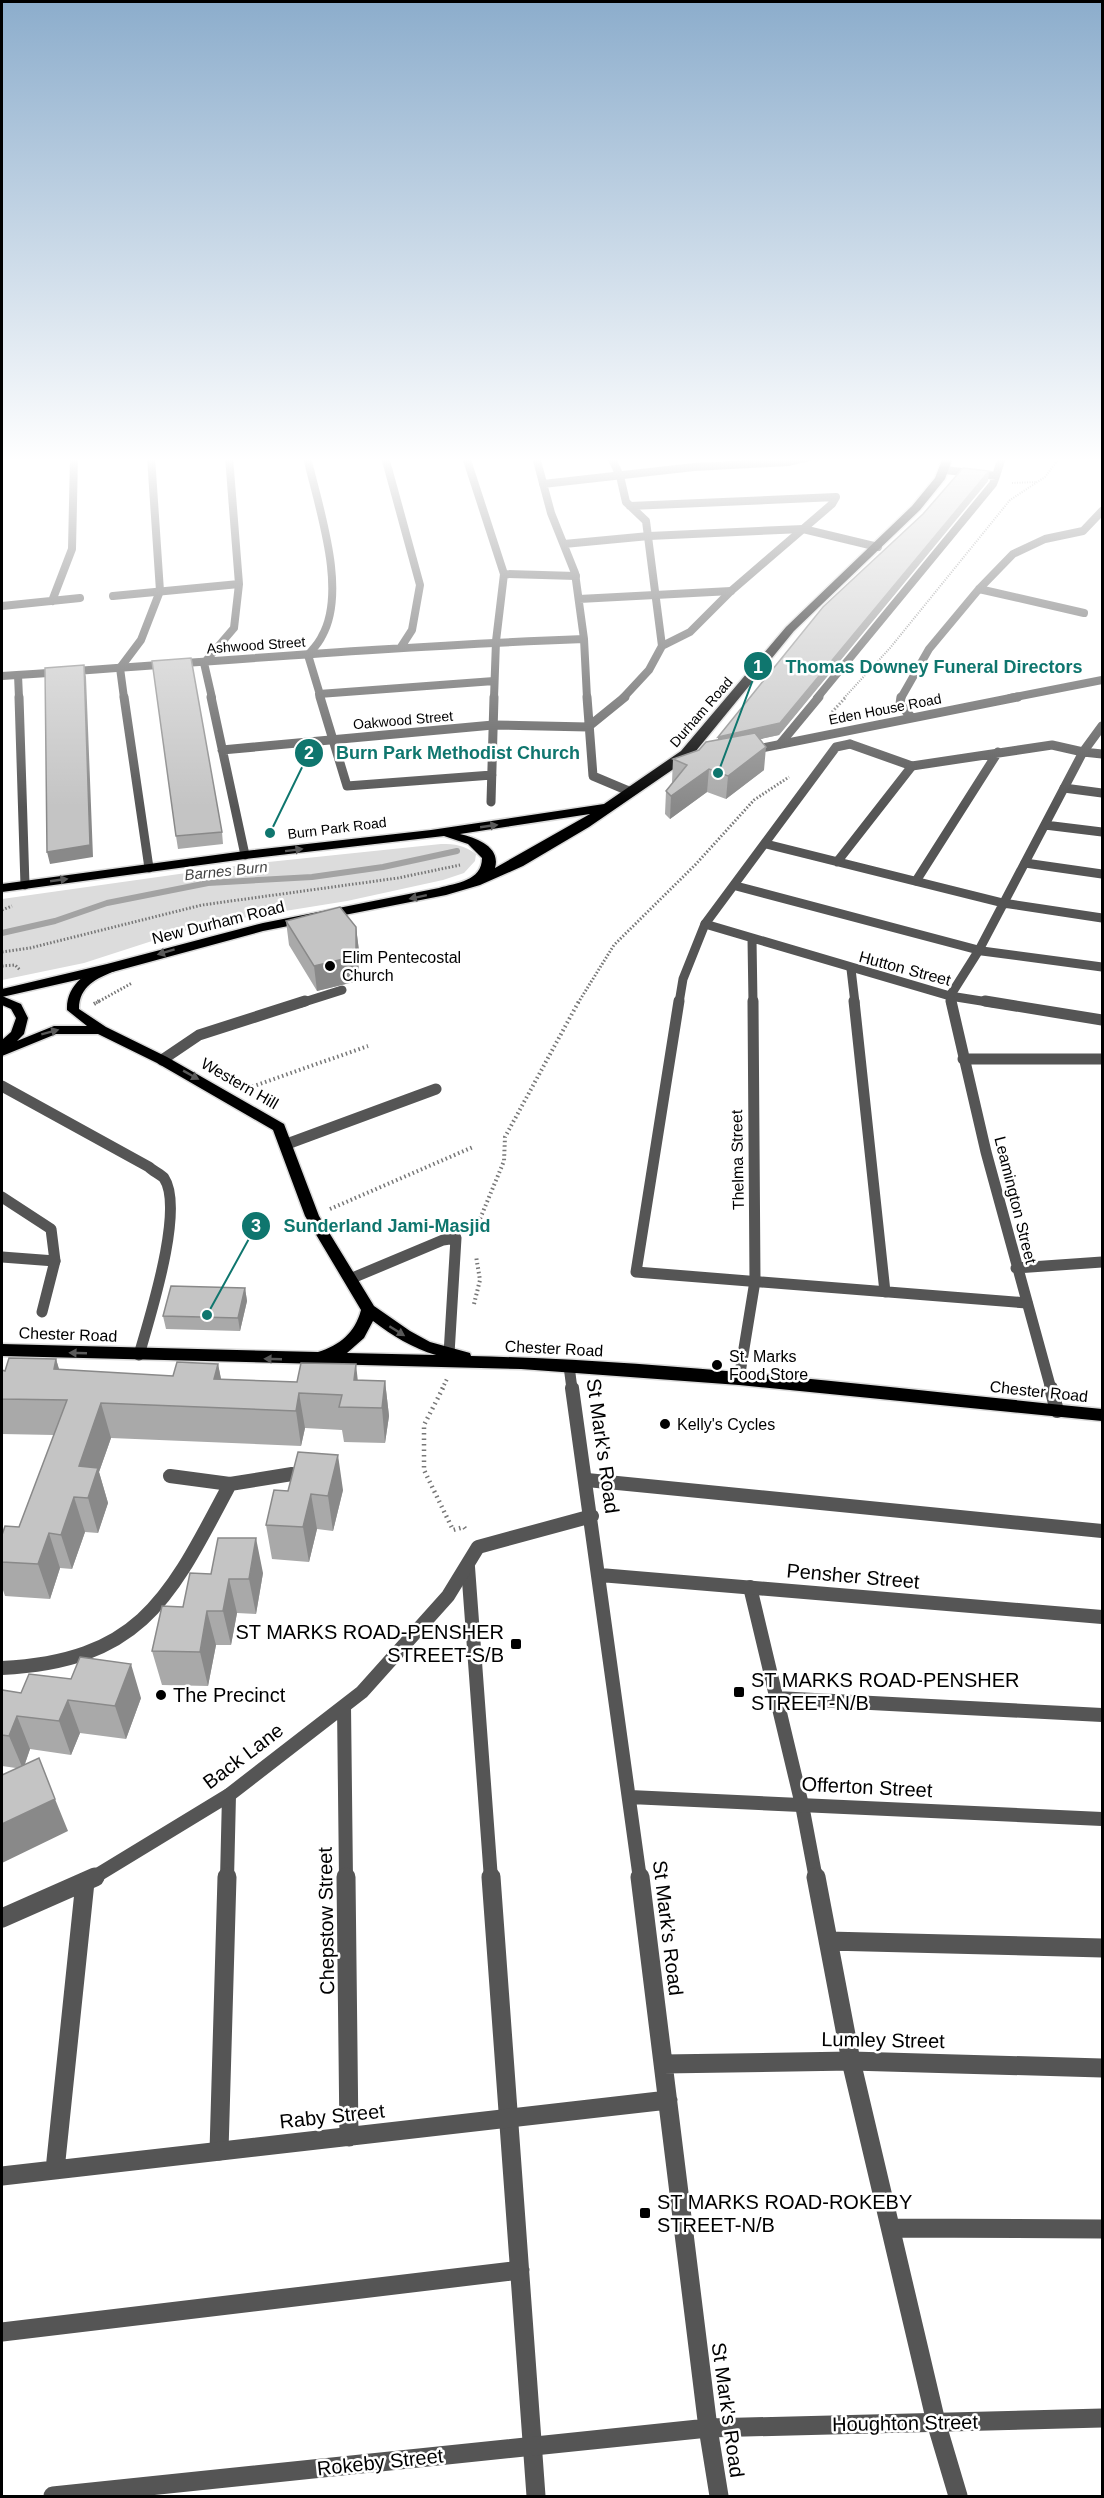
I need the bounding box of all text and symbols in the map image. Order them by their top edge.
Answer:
street label: Ashwood Street [206,634,306,656]
callout: Thomas Downey Funeral Directors [743,648,1094,684]
text: 1 [753,657,763,677]
text: Thomas Downey Funeral Directors [785,657,1083,677]
street label: Durham Road [666,674,736,750]
street label: Eden House Road [827,690,943,728]
street label: Oakwood Street [352,708,454,732]
callout: Burn Park Methodist Church [294,735,592,771]
text: 2 [304,743,314,763]
text: Burn Park Methodist Church [336,743,580,763]
street label: Burn Park Road [287,814,387,842]
one-way arrow [479,822,498,831]
one-way arrow [285,845,304,854]
water label: Barnes Burn [184,858,268,883]
one-way arrow [50,876,69,885]
one-way arrow [409,892,427,902]
street label: New Durham Road [150,898,286,947]
one-way arrow [157,948,175,957]
street label: Hutton Street [857,948,953,989]
place label: Elim Pentecostal Church [342,949,461,984]
marker: Elim Pentecostal Church [323,959,337,973]
one-way arrow [41,1027,59,1037]
street label: Western Hill [198,1055,281,1112]
one-way arrow [183,1070,200,1080]
street label: Thelma Street [728,1109,747,1210]
street label: Leamington Street [991,1135,1040,1266]
callout: Sunderland Jami-Masjid [241,1208,502,1244]
text: 3 [251,1216,261,1236]
text: Sunderland Jami-Masjid [283,1216,491,1236]
street label: Chester Road [18,1324,118,1345]
one-way arrow [389,1326,406,1336]
street label: Chester Road [504,1337,604,1360]
one-way arrow [69,1348,88,1358]
place label: St. Marks Food Store [729,1348,808,1383]
one-way arrow [264,1354,283,1363]
marker: St. Marks Food Store [710,1358,724,1372]
street label: St Mark's Road [583,1377,623,1515]
street label: Chester Road [989,1378,1089,1405]
place label: Kelly's Cycles [677,1416,775,1433]
marker: Kelly's Cycles [658,1417,672,1431]
street label: Pensher Street [786,1559,921,1593]
place label: ST MARKS ROAD-PENSHER STREET-S/B [235,1621,504,1666]
marker: ST MARKS ROAD-PENSHER STREET-S/B [509,1637,523,1651]
place label: ST MARKS ROAD-PENSHER STREET-N/B [751,1669,1020,1714]
place label: The Precinct [173,1684,286,1706]
marker: ST MARKS ROAD-PENSHER STREET-N/B [732,1685,746,1699]
marker: The Precinct [154,1688,168,1702]
street label: Back Lane [199,1719,287,1793]
street label: Offerton Street [801,1773,933,1801]
street label: Chepstow Street [314,1846,338,1995]
street label: St Mark's Road [649,1859,687,1997]
street label: Lumley Street [821,2028,945,2052]
street label: Raby Street [278,2099,386,2132]
place label: ST MARKS ROAD-ROKEBY STREET-N/B [657,2191,912,2236]
marker: ST MARKS ROAD-ROKEBY STREET-N/B [638,2206,652,2220]
street label: St Mark's Road [708,2341,748,2479]
street label: Houghton Street [832,2411,978,2435]
street label: Rokeby Street [316,2444,445,2480]

